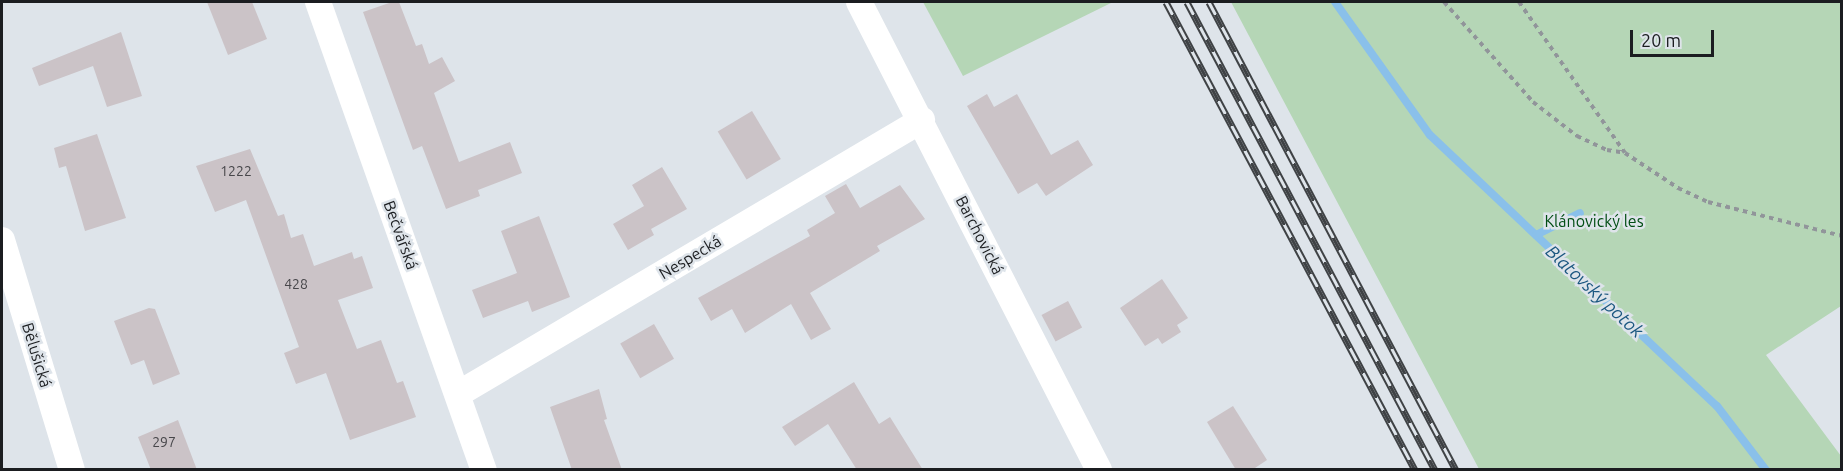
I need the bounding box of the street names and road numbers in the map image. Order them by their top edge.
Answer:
street label: Barchovická [952,192,1008,278]
street label: Bečvářská [380,198,422,272]
street label: Nespecká [655,231,725,283]
street label: Bělušická [18,320,56,390]

